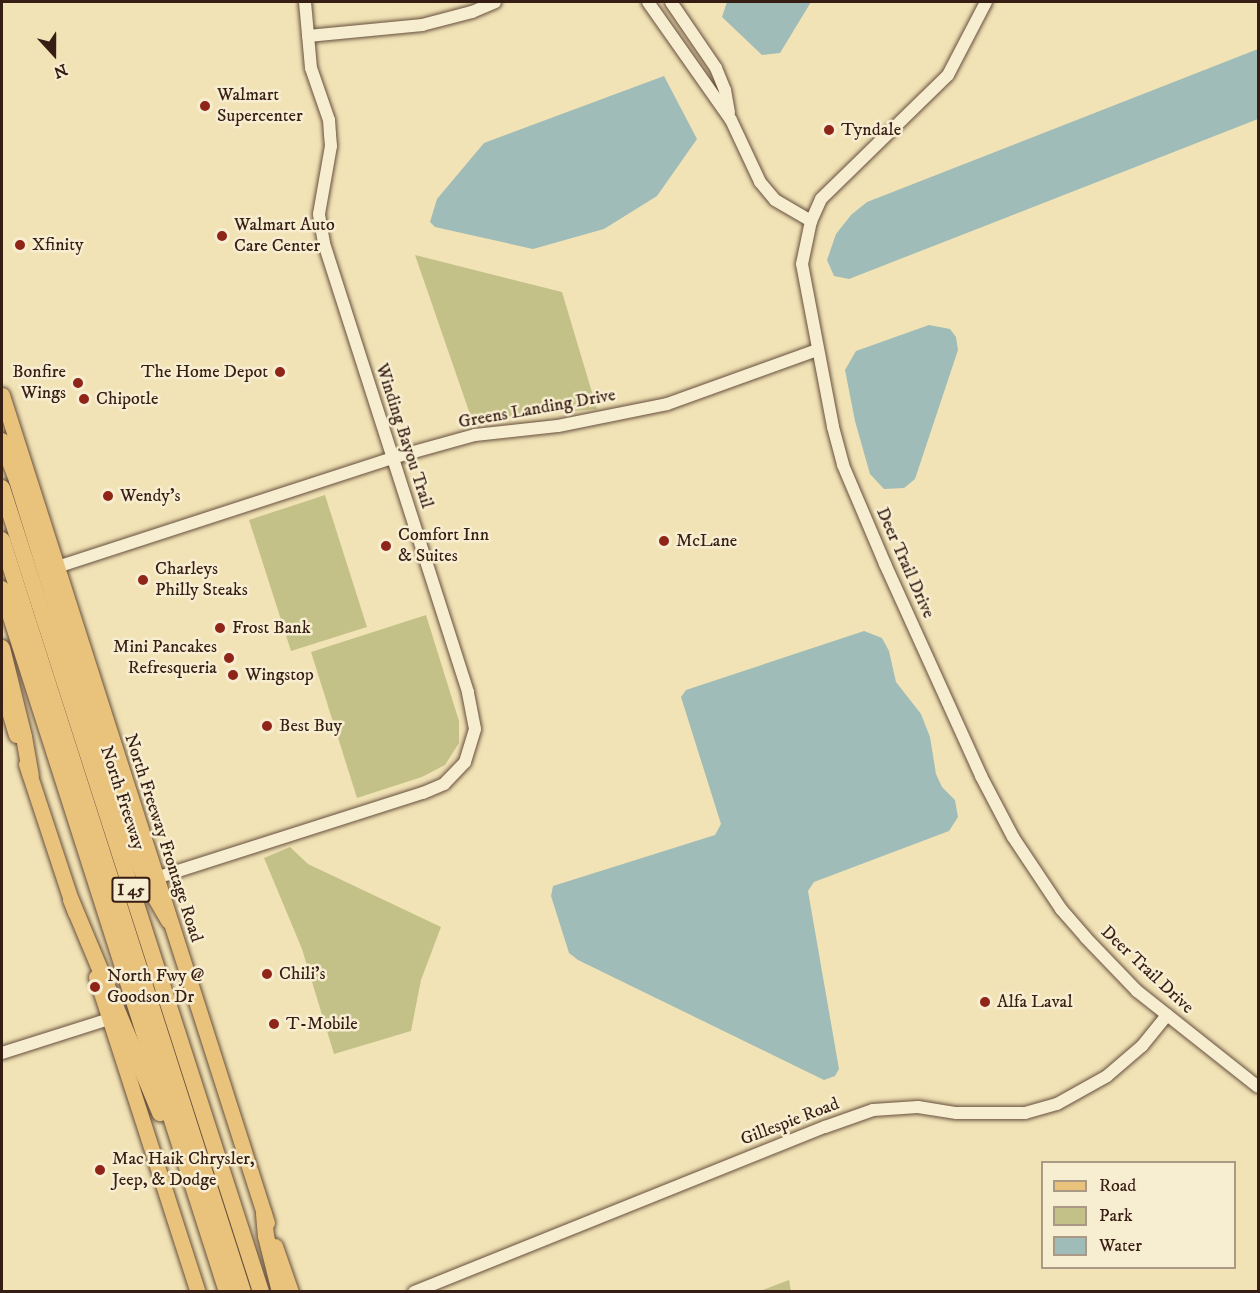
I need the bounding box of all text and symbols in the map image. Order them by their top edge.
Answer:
north arrow [24,24,84,84]
text: N [51,59,70,82]
place label: Walmart Supercenter [217,85,303,128]
marker: Walmart Supercenter [198,99,212,113]
place label: Tyndale [841,119,901,141]
marker: Tyndale [822,123,836,137]
place label: Walmart Auto Care Center [234,215,335,258]
marker: Walmart Auto Care Center [215,229,229,243]
place label: Xfinity [32,234,83,256]
marker: Xfinity [13,238,27,252]
place label: The Home Depot [141,361,268,383]
street label: Winding Bayou Trail [370,361,438,511]
place label: Bonfire Wings [12,362,66,404]
marker: The Home Depot [273,365,287,379]
marker: Bonfire Wings [71,376,85,390]
street label: Greens Landing Drive [457,385,617,433]
place label: Chipotle [96,388,158,410]
marker: Chipotle [77,392,91,406]
place label: Wendy's [120,485,180,507]
marker: Wendy's [101,489,115,503]
street label: Deer Trail Drive [871,504,939,622]
place label: Comfort Inn & Suites [398,525,489,568]
place label: McLane [676,530,737,552]
marker: McLane [657,534,671,548]
marker: Comfort Inn & Suites [379,539,393,553]
place label: Charleys Philly Steaks [155,559,248,602]
marker: Charleys Philly Steaks [136,573,150,587]
place label: Frost Bank [232,617,311,639]
marker: Frost Bank [213,621,227,635]
place label: Mini Pancakes Refresqueria [113,637,217,680]
marker: Mini Pancakes Refresqueria [222,651,236,665]
place label: Wingstop [245,664,314,686]
marker: Wingstop [226,668,240,682]
place label: Best Buy [279,715,342,737]
marker: Best Buy [260,719,274,733]
street label: North Freeway Frontage Road [119,731,207,945]
street label: North Freeway [95,743,149,853]
road number: I 45 [110,877,152,903]
street label: Deer Trail Drive [1096,922,1198,1018]
place label: Chili's [279,963,325,985]
place label: North Fwy @ Goodson Dr [107,966,204,1008]
marker: Chili's [260,967,274,981]
marker: North Fwy @ Goodson Dr [88,980,102,994]
place label: Alfa Laval [997,991,1073,1013]
marker: Alfa Laval [978,995,992,1009]
place label: T-Mobile [286,1013,358,1035]
marker: T-Mobile [267,1017,281,1031]
street label: Gillespie Road [738,1093,842,1151]
place label: Mac Haik Chrysler, Jeep, & Dodge [112,1149,255,1192]
legend [1041,1161,1236,1269]
marker: Mac Haik Chrysler, Jeep, & Dodge [93,1163,107,1177]
text: Road [1099,1175,1136,1197]
text: Park [1099,1205,1133,1227]
text: Water [1099,1235,1142,1257]

